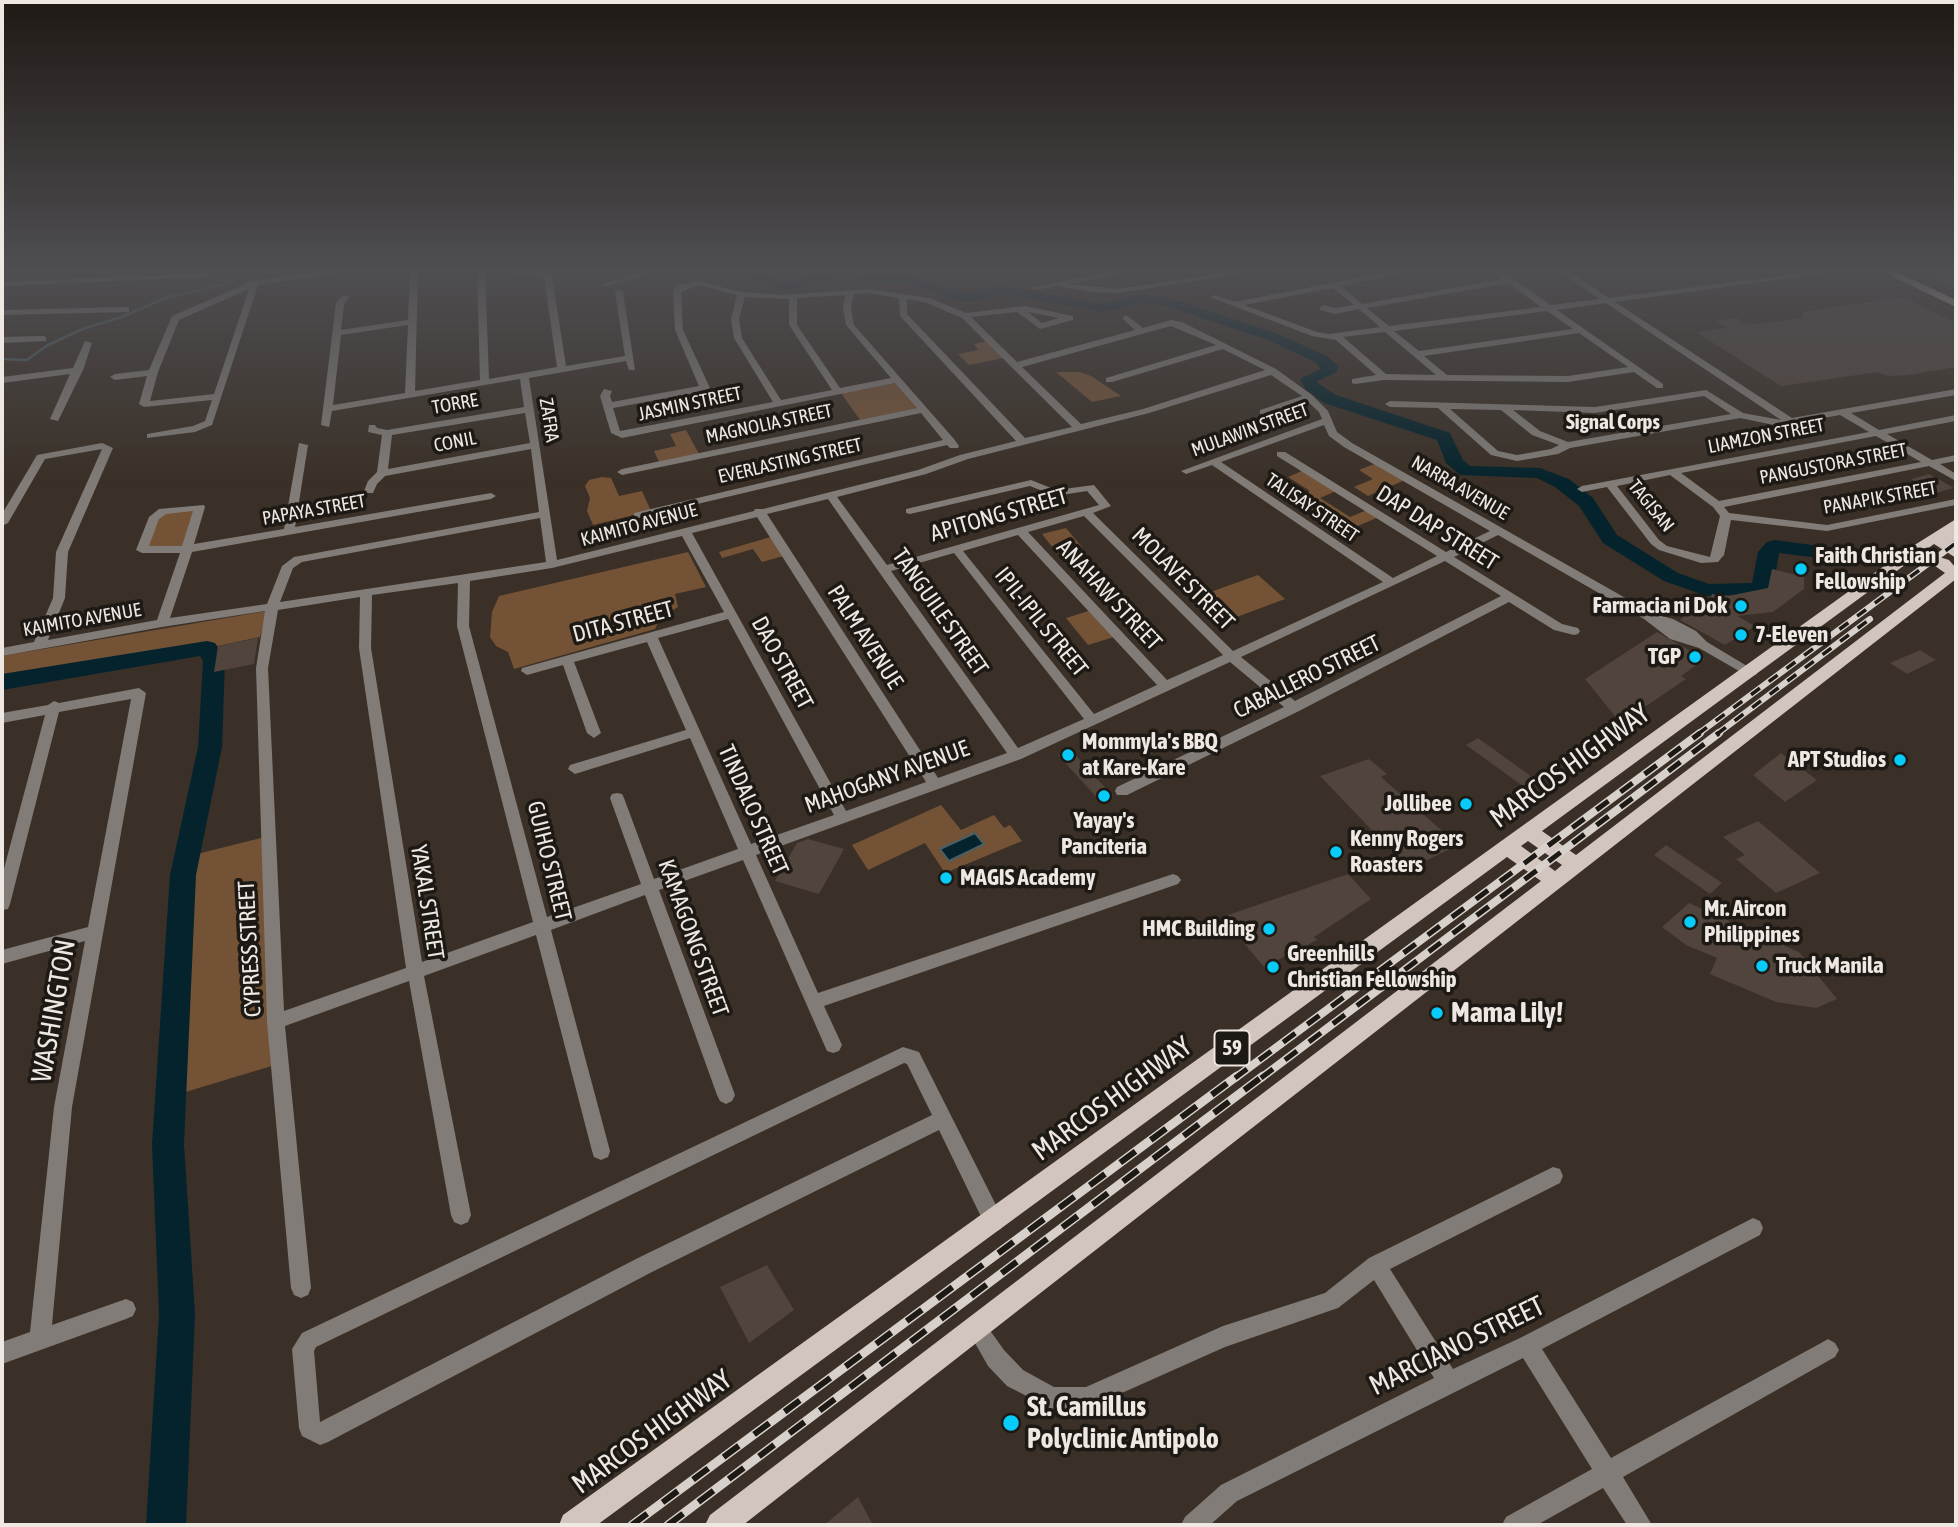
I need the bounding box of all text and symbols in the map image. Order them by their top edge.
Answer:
street label: JASMIN STREET [636,382,744,426]
street label: TORRE [430,389,480,419]
street label: ZAFRA [534,396,564,444]
street label: MULAWIN STREET [1188,398,1312,462]
street label: MAGNOLIA STREET [704,399,834,449]
district label: Signal Corps [1566,409,1660,435]
street label: LIAMZON STREET [1706,414,1826,458]
street label: CONIL [432,427,478,457]
street label: EVERLASTING STREET [716,433,864,489]
street label: PANGUSTORA STREET [1758,439,1908,489]
street label: NARRA AVENUE [1407,451,1513,525]
street label: TALISAY STREET [1261,469,1363,547]
street label: TAGISAN [1623,475,1679,537]
street label: PANAPIK STREET [1821,477,1939,519]
street label: DAP DAP STREET [1371,480,1503,576]
street label: APITONG STREET [927,482,1071,548]
street label: PAPAYA STREET [261,490,367,530]
street label: KAIMITO AVENUE [578,499,700,551]
street label: MOLAVE STREET [1126,522,1240,636]
street label: ANAHAW STREET [1051,534,1167,656]
place label: Faith Christian Fellowship [1815,542,1936,596]
street label: TANGUILE STREET [886,543,994,681]
marker: Faith Christian Fellowship [1793,561,1809,577]
street label: IPIL-IPIL STREET [989,562,1093,682]
street label: PALM AVENUE [821,580,909,694]
place label: Farmacia ni Dok [1592,592,1727,620]
street label: DITA STREET [570,595,676,649]
street label: KAIMITO AVENUE [21,598,143,642]
marker: Farmacia ni Dok [1733,598,1749,614]
street label: DAO STREET [745,612,819,714]
place label: 7-Eleven [1755,621,1828,649]
marker: 7-Eleven [1733,627,1749,643]
street label: CABALLERO STREET [1229,629,1385,725]
place label: TGP [1648,643,1681,671]
marker: TGP [1687,649,1703,665]
street label: MARCOS HIGHWAY [1484,697,1656,835]
place label: Mommyla's BBQ at Kare-Kare [1082,728,1218,782]
street label: MAHOGANY AVENUE [801,734,973,820]
street label: TINDALO STREET [712,741,794,879]
place label: APT Studios [1788,746,1886,774]
marker: Mommyla's BBQ at Kare-Kare [1060,747,1076,763]
marker: APT Studios [1892,752,1908,768]
marker: Yayay's Panciteria [1096,788,1112,804]
place label: Jollibee [1385,790,1452,818]
marker: Jollibee [1458,796,1474,812]
street label: GUIHO STREET [521,798,577,924]
place label: Yayay's Panciteria [1061,807,1147,861]
place label: Kenny Rogers Roasters [1350,825,1463,879]
street label: YAKAL STREET [404,843,450,961]
marker: Kenny Rogers Roasters [1328,844,1344,860]
street label: KAMAGONG STREET [652,856,734,1020]
place label: MAGIS Academy [960,864,1095,892]
marker: MAGIS Academy [938,870,954,886]
street label: CYPRESS STREET [233,880,267,1018]
place label: Mr. Aircon Philippines [1704,895,1800,949]
marker: Mr. Aircon Philippines [1682,914,1698,930]
place label: HMC Building [1142,915,1255,943]
marker: HMC Building [1261,921,1277,937]
street label: WASHINGTON [25,937,83,1085]
place label: Greenhills Christian Fellowship [1287,940,1457,994]
place label: Truck Manila [1776,952,1884,980]
marker: Truck Manila [1754,958,1770,974]
marker: Greenhills Christian Fellowship [1265,959,1281,975]
place label: Mama Lily! [1451,996,1563,1030]
marker: Mama Lily! [1429,1005,1445,1021]
street label: MARCOS HIGHWAY [1026,1030,1198,1168]
road number: 59 [1214,1030,1250,1066]
street label: MARCIANO STREET [1364,1289,1550,1403]
street label: MARCOS HIGHWAY [566,1363,738,1501]
place label: St. Camillus Polyclinic Antipolo [1027,1390,1219,1456]
marker: St. Camillus Polyclinic Antipolo [1001,1413,1021,1433]

